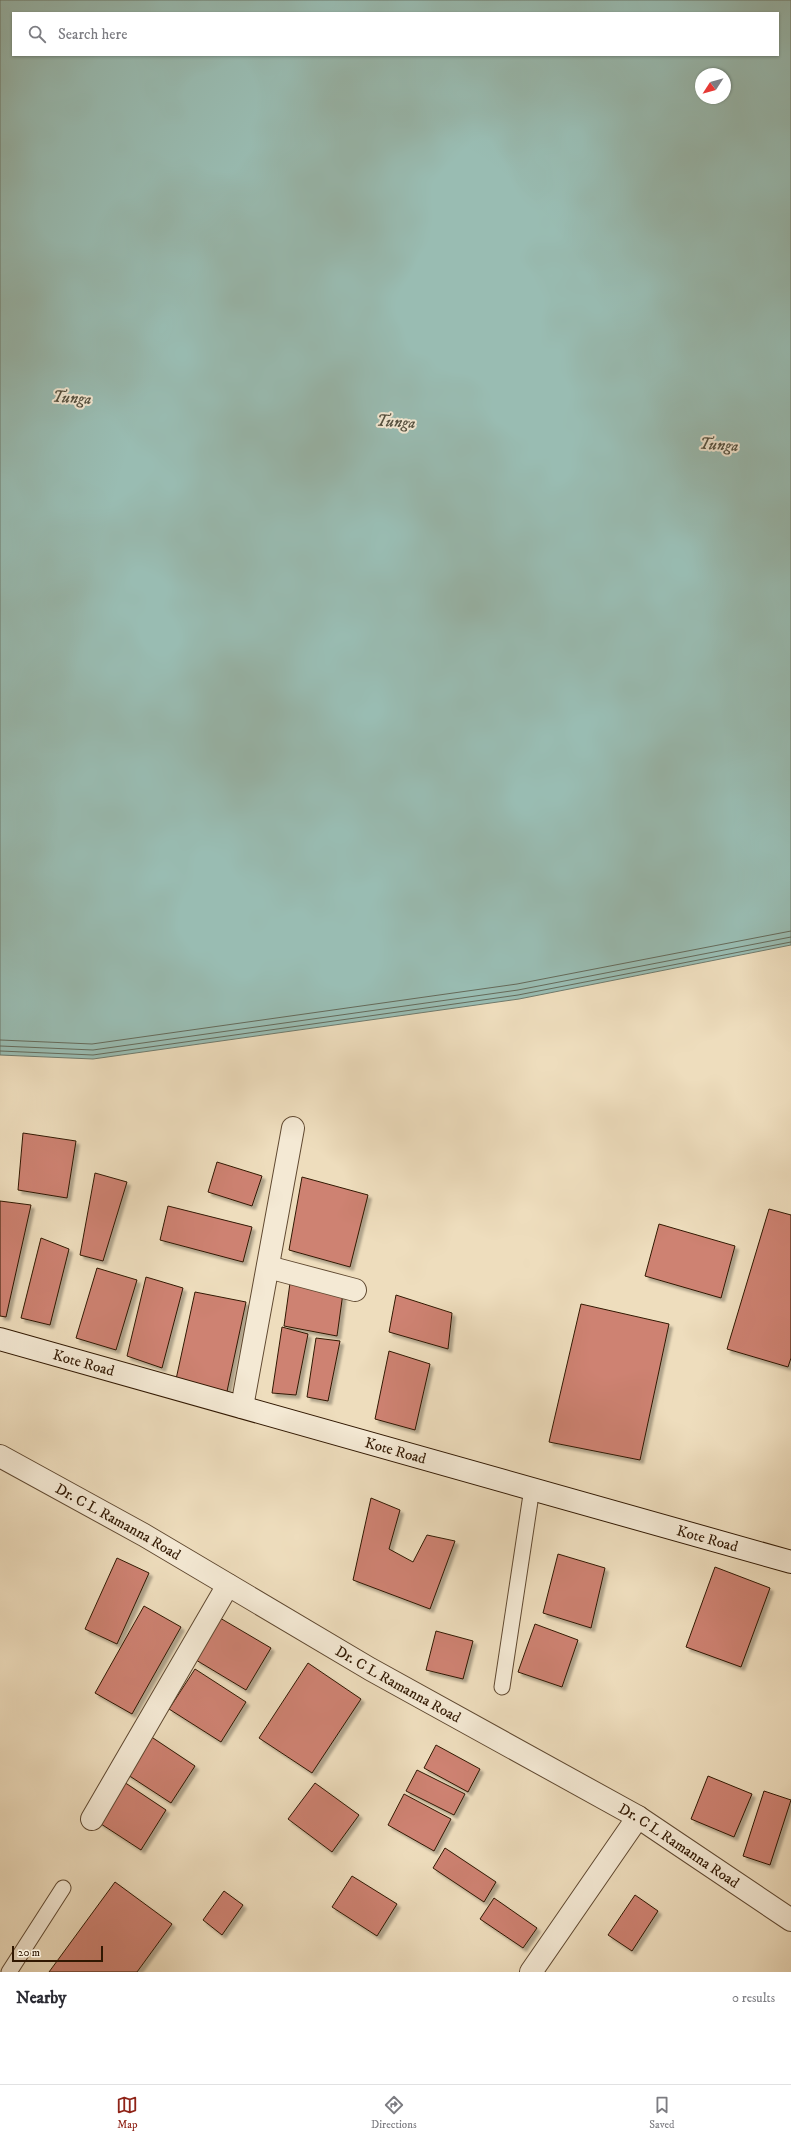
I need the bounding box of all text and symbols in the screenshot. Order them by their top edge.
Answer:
search box [12,12,779,56]
icon: search [26,23,48,45]
text: Search here [58,25,127,44]
north arrow [695,68,731,104]
water label: Tunga [52,387,92,409]
water label: Tunga [376,411,416,433]
water label: Tunga [699,434,739,456]
street label: Kote Road [51,1345,117,1380]
street label: Kote Road [363,1433,429,1468]
street label: Dr. C L Ramanna Road [52,1479,185,1564]
street label: Kote Road [675,1521,741,1556]
street label: Dr. C L Ramanna Road [332,1641,465,1727]
street label: Dr. C L Ramanna Road [615,1799,744,1892]
scale bar [12,1944,103,1963]
text: 20 m [18,1946,40,1960]
text: Nearby [16,1987,66,2009]
text: 0 results [732,1990,775,2006]
tab: Map [116,2094,138,2132]
tab: Directions [371,2094,417,2132]
tab: Saved [649,2094,675,2132]

